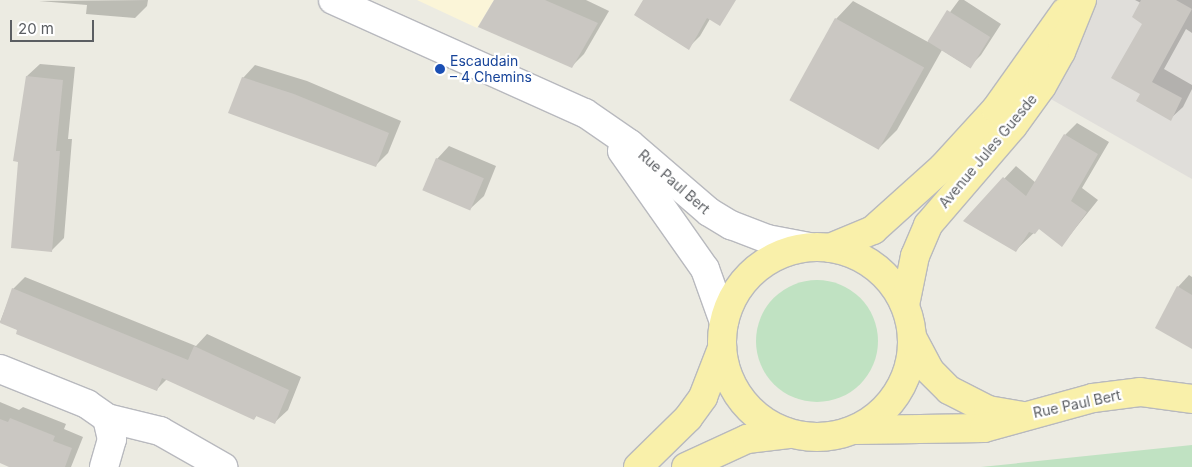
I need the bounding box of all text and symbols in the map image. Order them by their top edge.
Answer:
scale bar [12,10,96,42]
text: 20 m [18,19,54,38]
place label: Escaudain – 4 Chemins [450,53,532,85]
marker: Escaudain – 4 Chemins [434,63,446,75]
street label: Avenue Jules Guesde [936,91,1040,211]
street label: Rue Paul Bert [635,146,713,218]
street label: Rue Paul Bert [1032,387,1122,421]

